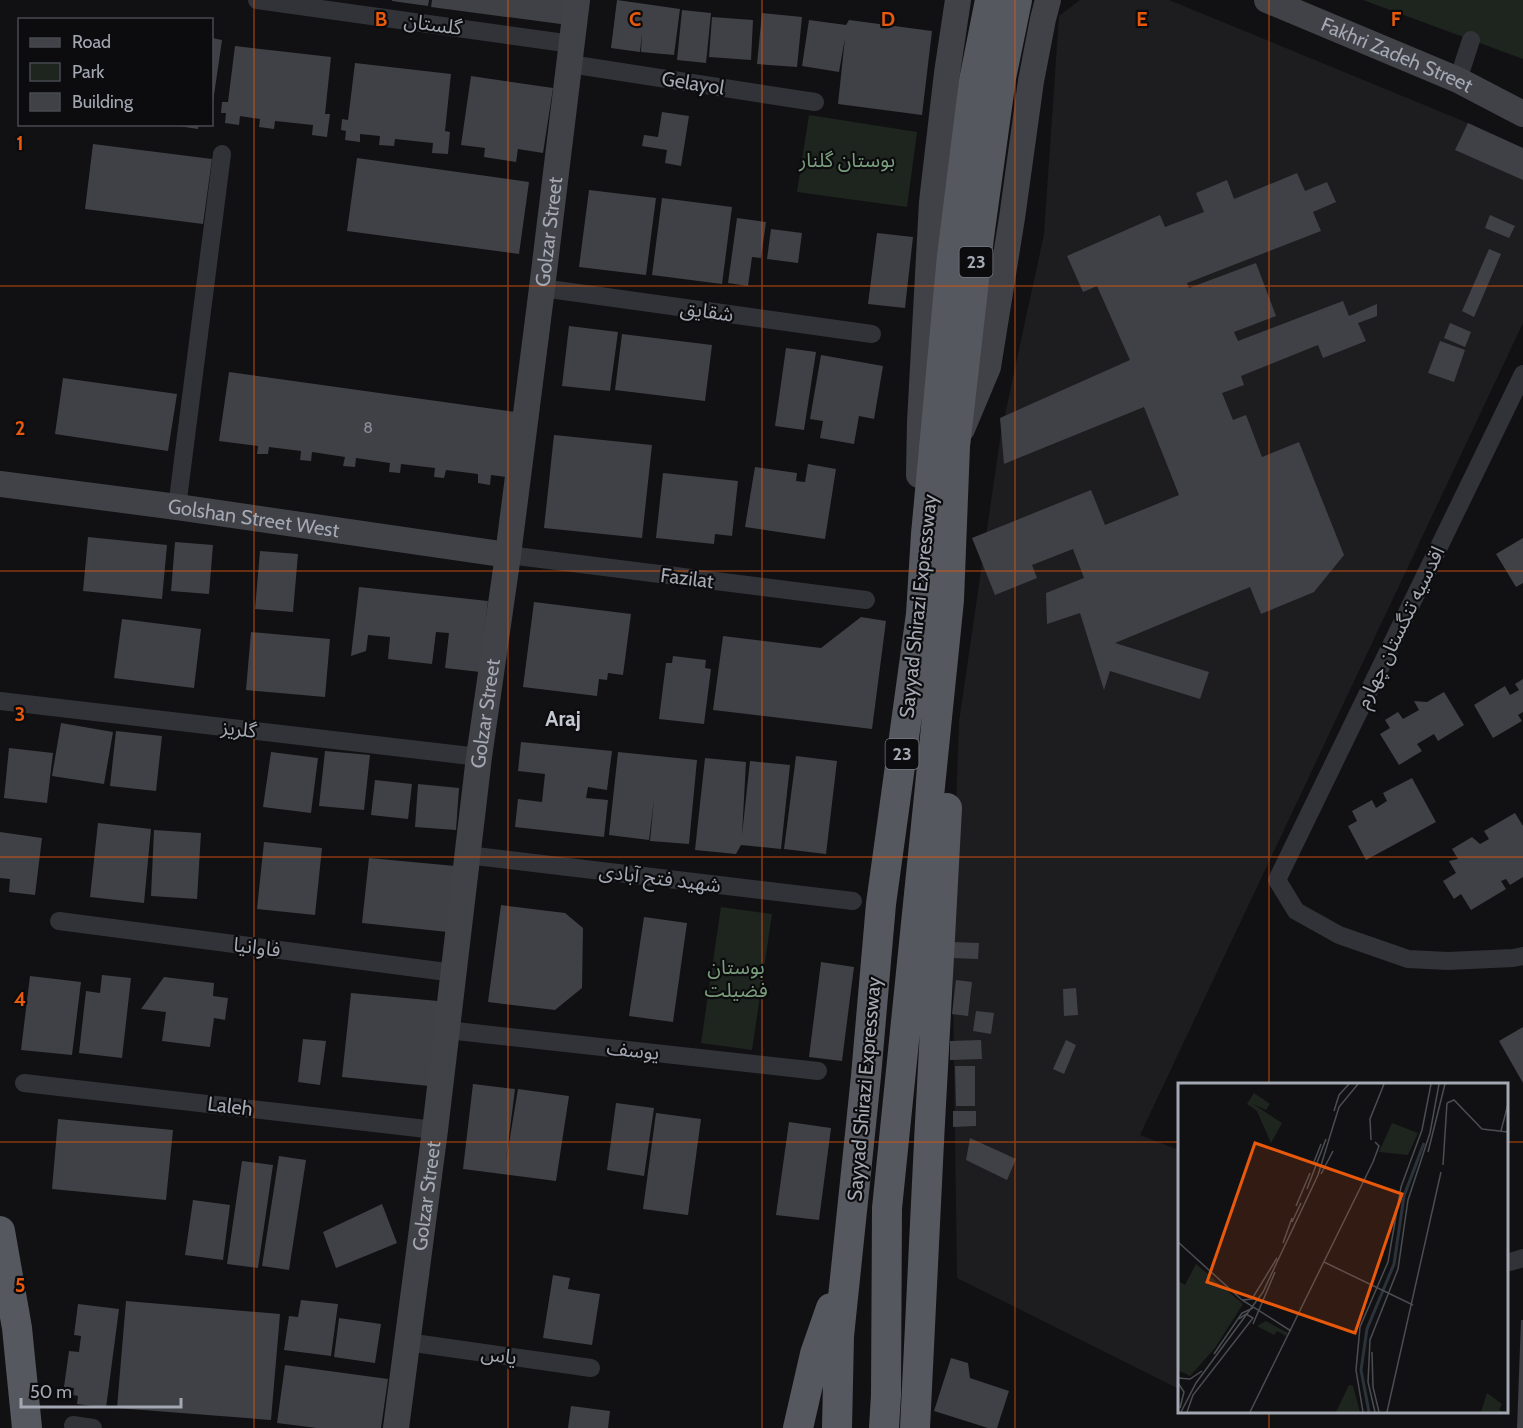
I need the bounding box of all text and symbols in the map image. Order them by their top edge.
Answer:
text: B [375,7,387,31]
text: C [629,7,641,31]
text: D [881,7,895,31]
text: E [1136,7,1148,31]
street label: گلستان [402,8,464,40]
street label: Fakhri Zadeh Street [1317,12,1475,98]
legend [18,18,213,126]
text: Road [72,31,111,53]
text: Park [72,61,105,83]
street label: Gelayol [660,66,726,100]
text: Building [72,91,134,113]
text: 1 [16,131,24,155]
park label: بوستان گلنار [798,148,895,172]
street label: Golzar Street [530,175,567,288]
road number: 23 [960,247,992,277]
street label: شقایق [679,295,735,328]
text: 2 [15,416,25,440]
house number: 8 [363,418,373,437]
street label: Sayyad Shirazi Expressway [894,493,942,719]
street label: Golshan Street West [167,494,341,542]
street label: اقدسیه تنگستان چهارم [1350,542,1452,713]
street label: Fazilat [659,563,715,593]
street label: Golzar Street [466,657,505,770]
text: 3 [15,702,25,726]
district label: Araj [545,706,581,731]
street label: گلریز [219,715,259,743]
road number: 23 [886,739,918,769]
street label: شهید فتح آبادی [597,859,722,900]
street label: فاوانیا [232,932,282,962]
park label: بوستان فضیلت [704,955,768,1002]
street label: Sayyad Shirazi Expressway [842,976,886,1202]
text: 4 [14,987,26,1011]
street label: یوسف [605,1035,661,1065]
inset map [1178,1083,1508,1413]
street label: Laleh [206,1091,254,1121]
street label: Golzar Street [407,1139,445,1252]
text: 5 [15,1273,25,1297]
street label: یاس [480,1341,518,1369]
scale bar [21,1371,182,1409]
text: 50 m [30,1381,72,1403]

